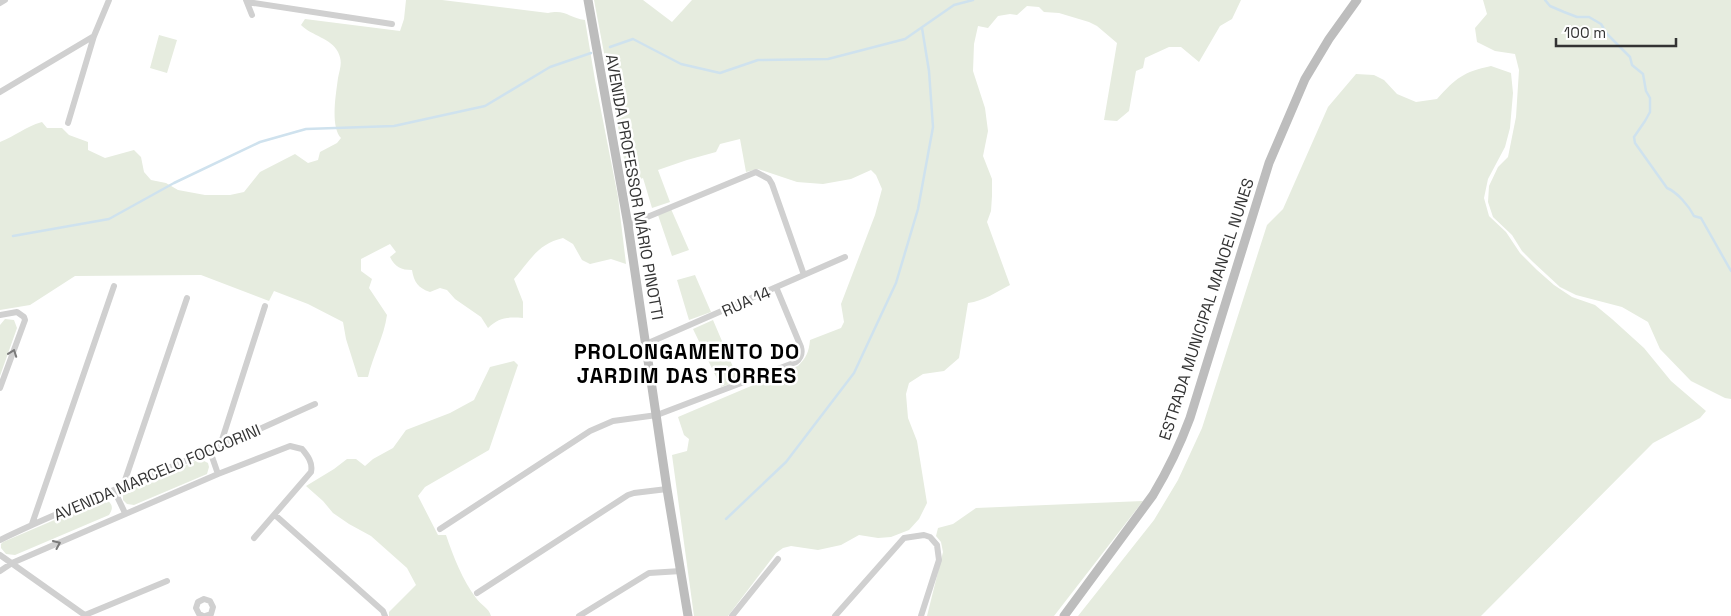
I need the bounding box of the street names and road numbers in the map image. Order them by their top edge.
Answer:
street label: AVENIDA PROFESSOR MÁRIO PINOTTI [601,53,668,322]
street label: ESTRADA MUNICIPAL MANOEL NUNES [1154,175,1259,443]
street label: RUA 14 [719,281,774,321]
street label: AVENIDA MARCELO FOCCORINI [51,419,264,526]

